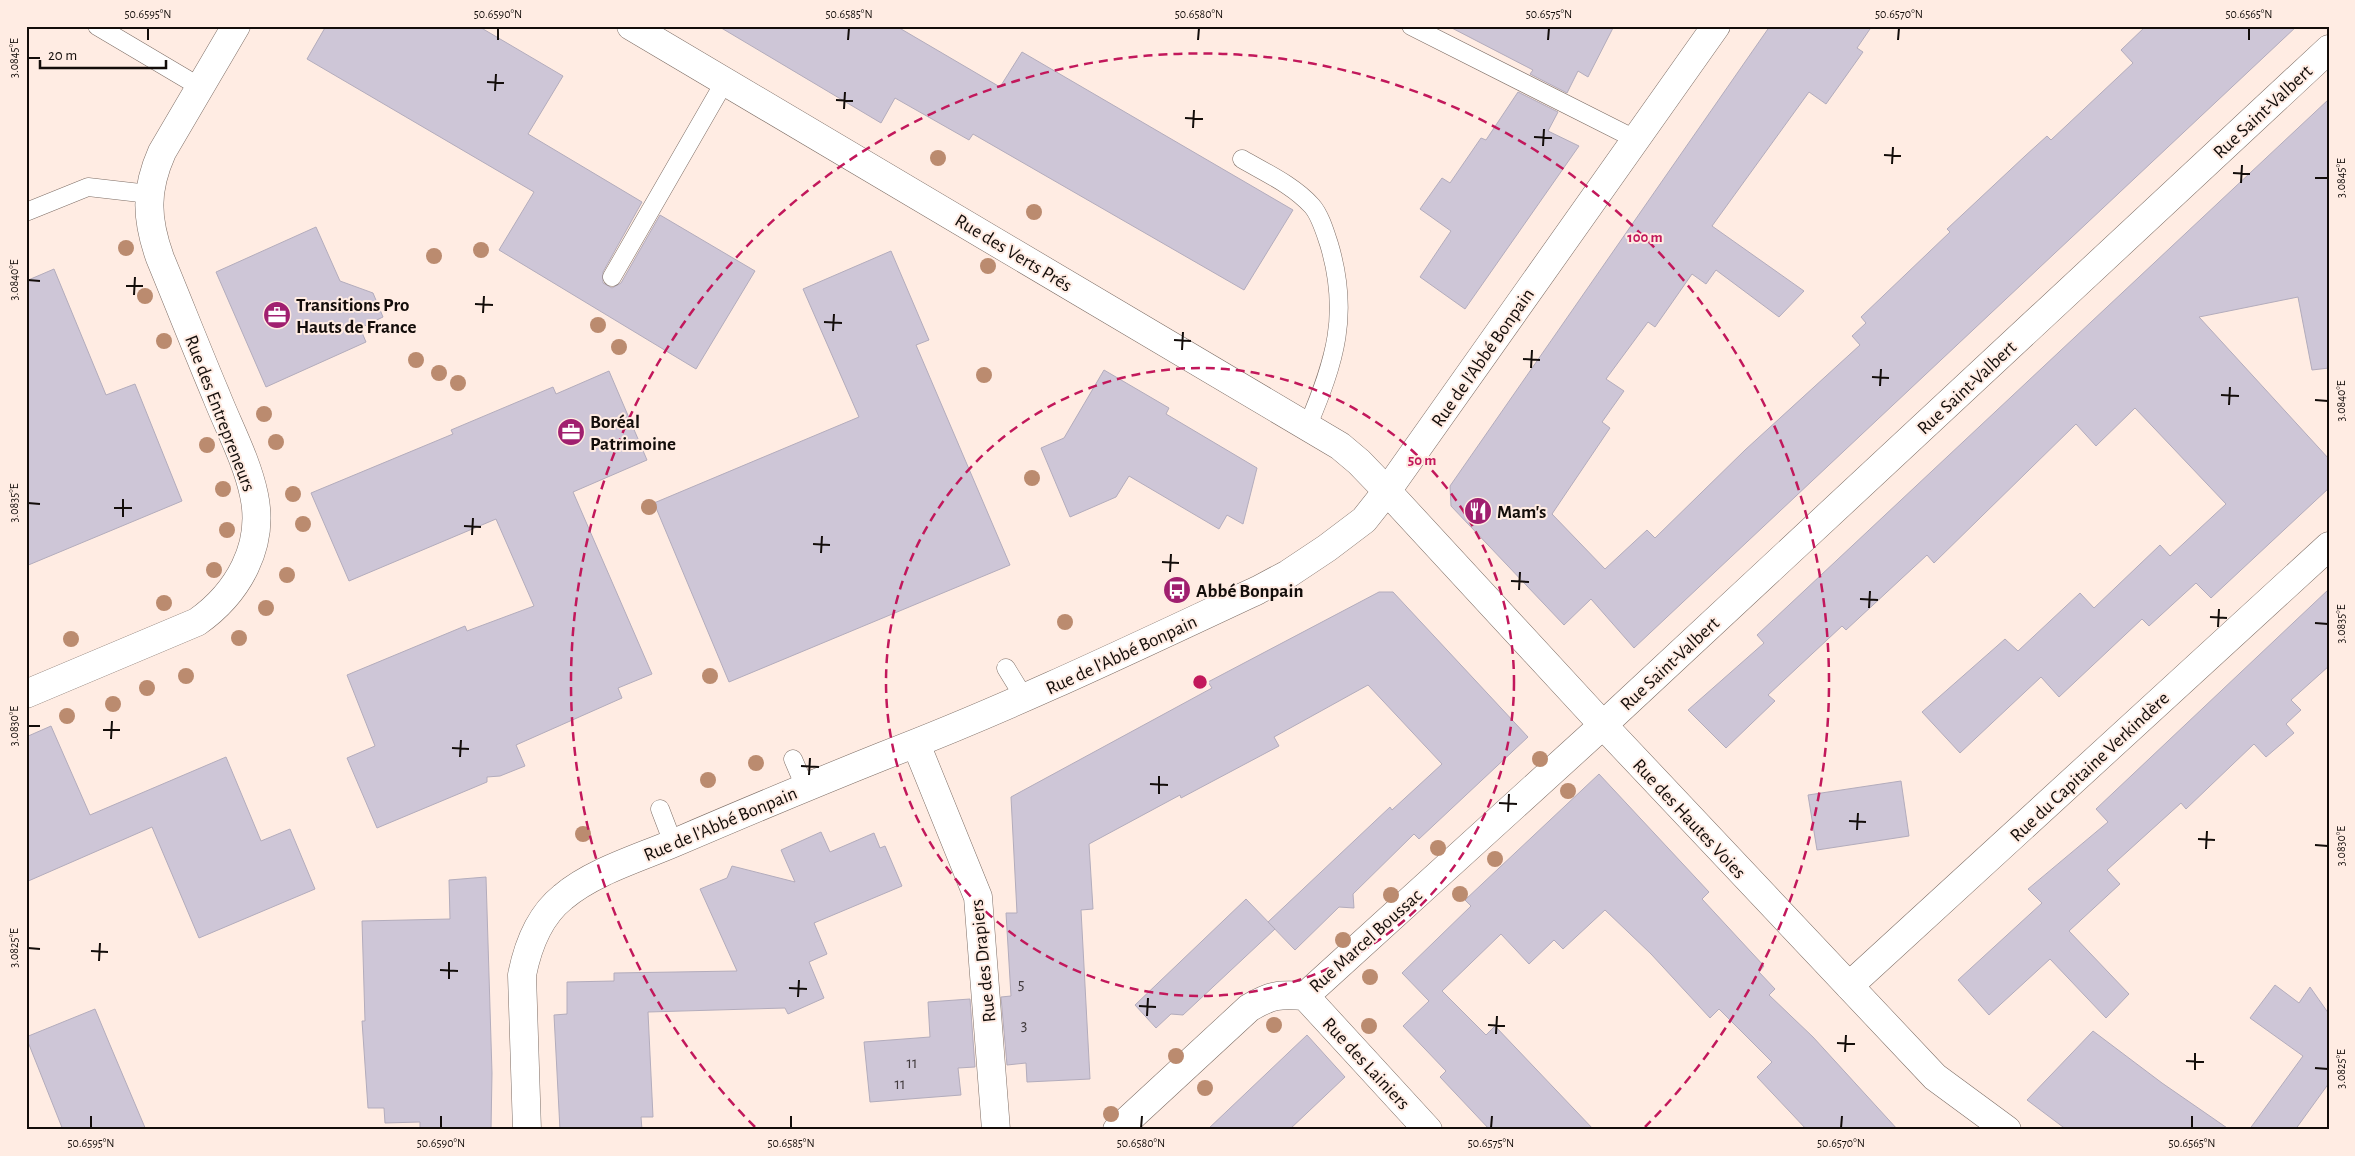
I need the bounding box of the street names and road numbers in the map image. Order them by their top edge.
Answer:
street label: Rue Saint-Valbert [2210,62,2316,163]
street label: Rue des Verts Prés [951,211,1075,296]
street label: Rue de l'Abbé Bonpain [1428,285,1538,431]
street label: Rue des Entrepreneurs [181,333,258,494]
street label: Rue Saint-Valbert [1914,338,2020,439]
street label: Rue de l'Abbé Bonpain [1043,612,1200,699]
street label: Rue Saint-Valbert [1617,614,1723,715]
street label: Rue du Capitaine Verkindère [2007,689,2173,846]
street label: Rue des Hautes Voies [1629,756,1749,883]
street label: Rue de l'Abbé Bonpain [641,784,800,865]
street label: Rue Marcel Boussac [1306,886,1426,996]
street label: Rue des Drapiers [968,898,999,1023]
street label: Rue des Lainiers [1319,1014,1413,1114]

